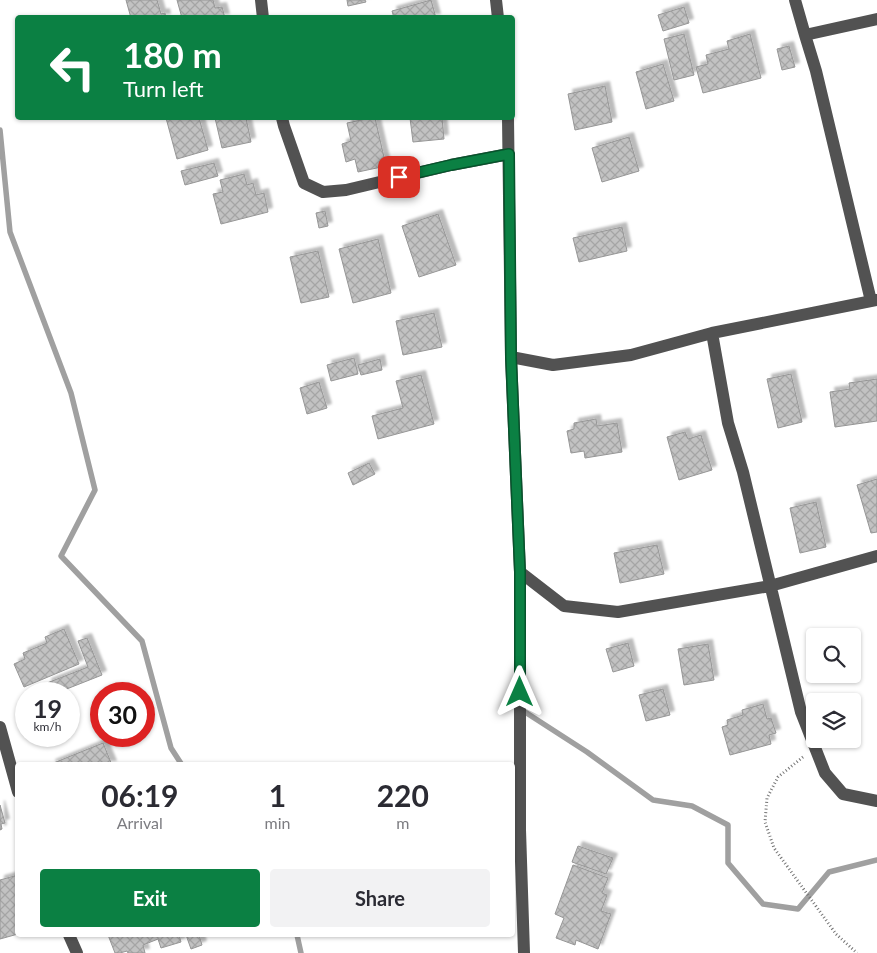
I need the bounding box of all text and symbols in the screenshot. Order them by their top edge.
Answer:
text: 180 m [123,33,222,75]
icon: left [40,35,105,100]
text: Turn left [123,75,204,102]
pin [378,156,420,198]
icon: arrive [385,163,413,191]
map controls [806,628,861,748]
button: search [806,628,861,683]
position arrow [493,665,545,717]
speed limit sign: 30 [90,682,155,747]
text: 19 [33,693,62,723]
button: layers [806,693,861,748]
text: km/h [33,719,62,734]
text: 06:19 [101,777,178,813]
text: 1 [269,777,286,813]
text: 220 [377,777,429,813]
text: Arrival [117,813,163,832]
text: min [265,813,291,832]
text: m [396,813,409,832]
button: Exit [40,869,260,927]
button: Share [270,869,490,927]

